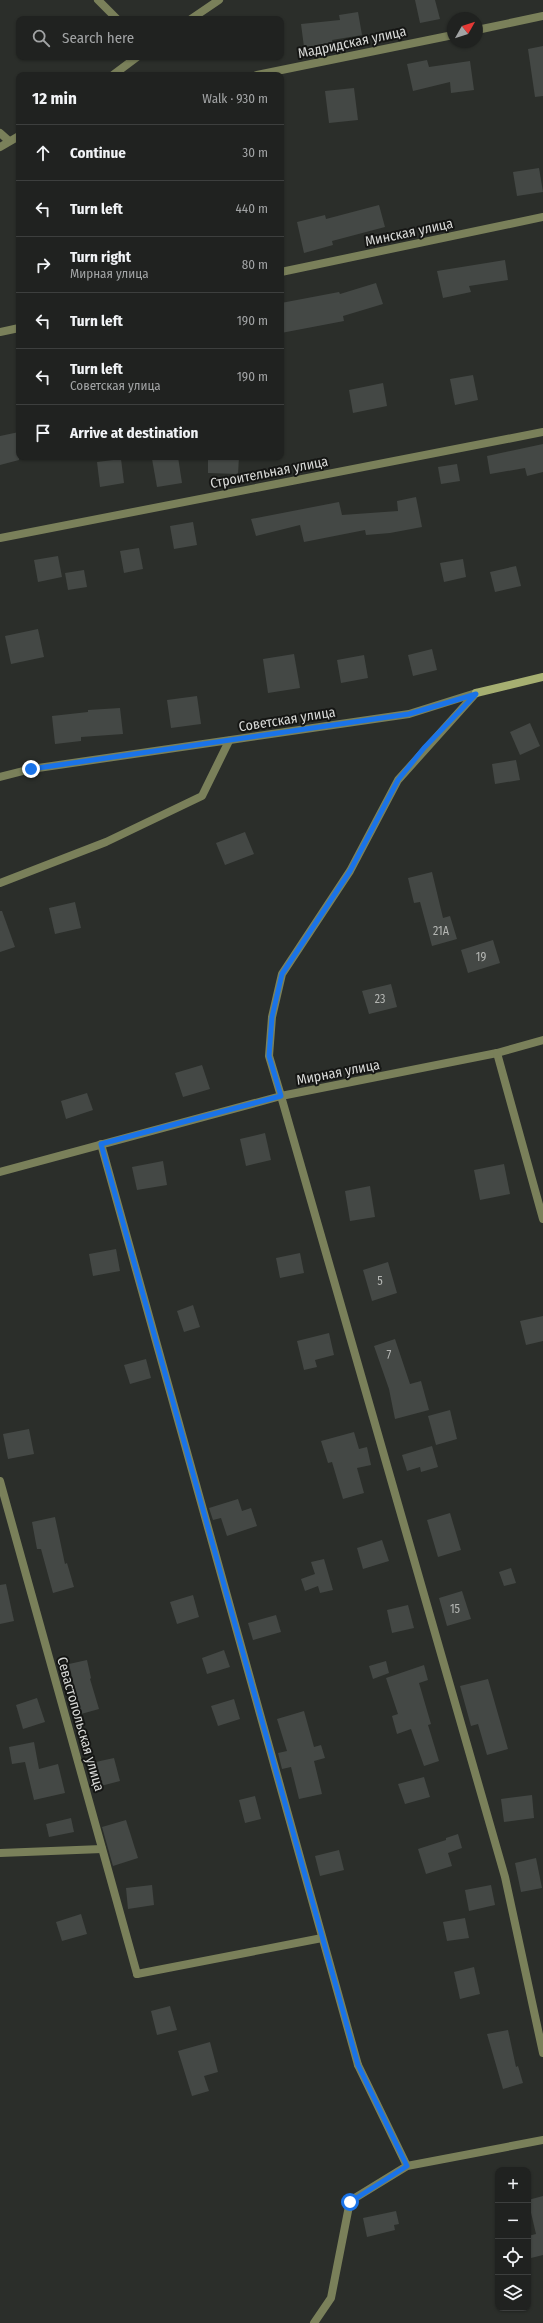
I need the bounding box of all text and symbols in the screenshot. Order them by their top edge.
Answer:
north arrow [447,12,483,48]
search box [16,16,284,60]
street label: Мадридская улица [296,23,408,62]
icon: search [30,27,52,49]
text: Search here [62,29,134,47]
text: 12 min [32,88,77,109]
text: Walk · 930 m [202,91,268,106]
icon: ahead [32,142,54,164]
text: Continue [70,144,126,162]
text: 30 m [242,145,268,160]
icon: left [32,198,54,220]
text: Turn left [70,200,123,218]
text: 440 m [236,201,268,216]
street label: Минская улица [364,215,455,250]
text: Turn right [70,248,131,266]
icon: right [32,254,54,276]
text: 80 m [242,257,268,272]
text: Мирная улица [70,266,149,281]
icon: left [32,310,54,332]
text: Turn left [70,312,123,330]
text: 190 m [237,313,268,328]
text: Turn left [70,360,123,378]
icon: left [32,366,54,388]
text: 190 m [237,369,268,384]
text: Советская улица [70,378,161,393]
icon: arrive [32,422,54,444]
text: Arrive at destination [70,424,198,442]
street label: Строительная улица [209,453,330,492]
street label: Советская улица [238,703,337,736]
route end [22,760,40,778]
house number: 21А [433,924,450,938]
house number: 19 [476,950,486,964]
house number: 23 [375,992,385,1006]
street label: Мирная улица [295,1056,381,1089]
house number: 5 [377,1274,383,1288]
house number: 7 [387,1348,392,1362]
house number: 15 [450,1602,461,1616]
street label: Севастопольская улица [53,1655,108,1793]
map controls [495,2167,531,2311]
button: + [495,2167,531,2203]
route start [341,2193,359,2211]
button: − [495,2203,531,2239]
button: locate [495,2239,531,2275]
button: layers [495,2275,531,2311]

